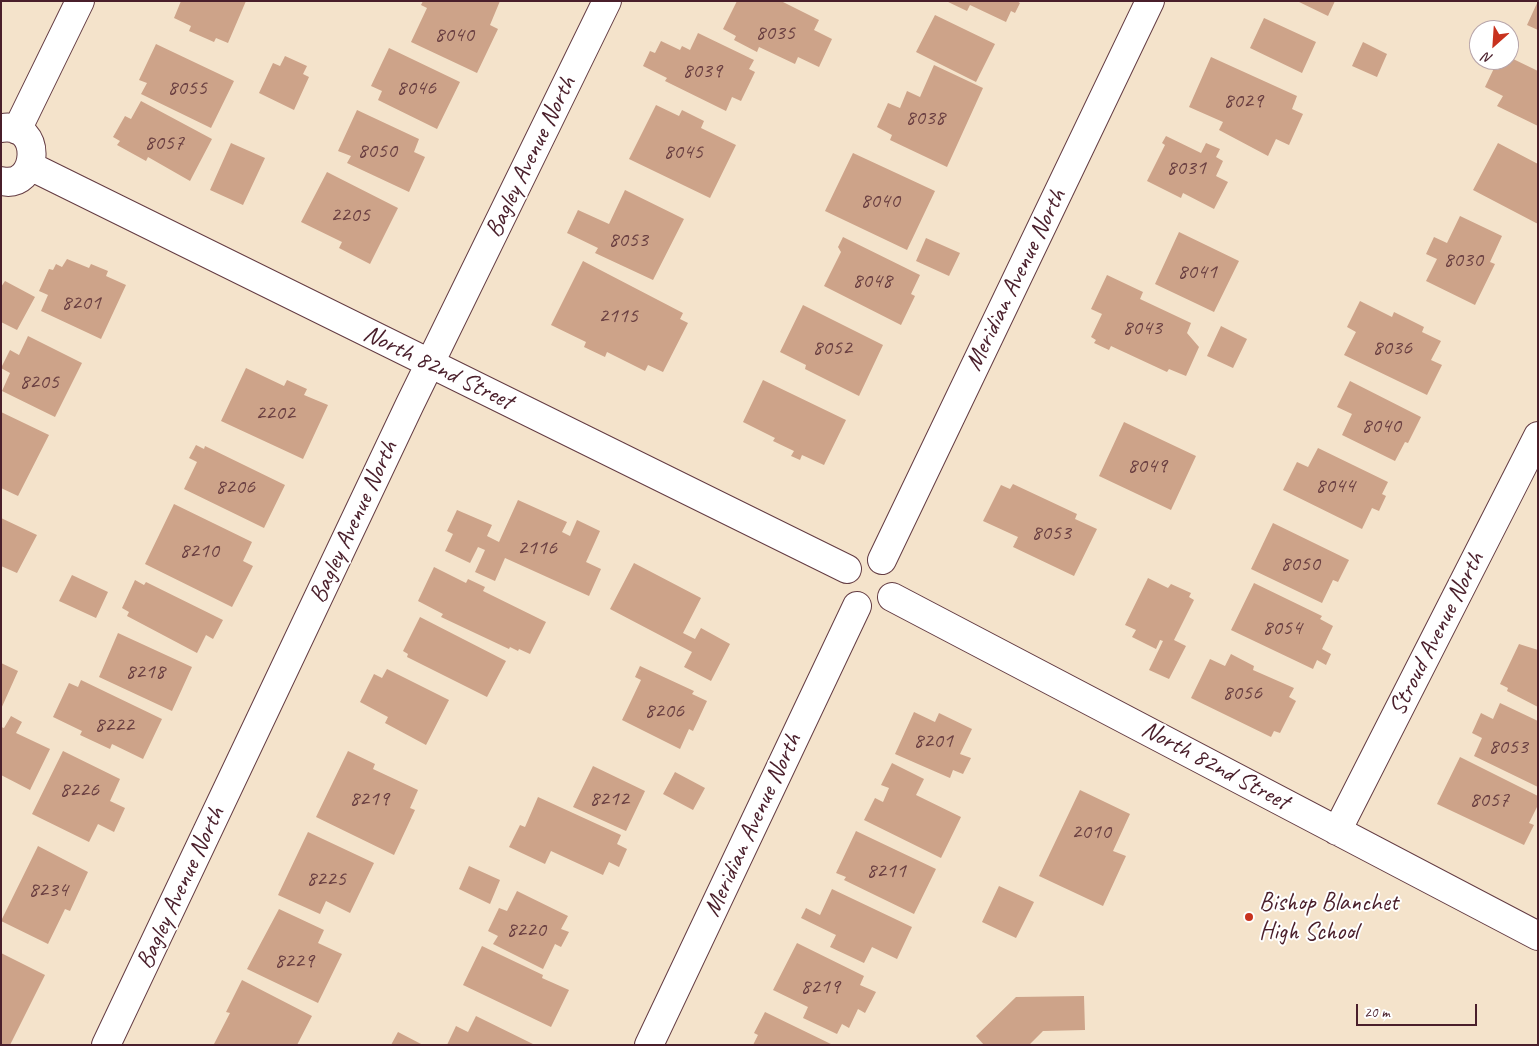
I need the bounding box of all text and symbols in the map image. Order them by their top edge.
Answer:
house number: 8035 [755,20,795,46]
north arrow [1469,20,1519,70]
house number: 8040 [434,22,474,48]
text: N [1480,48,1495,68]
house number: 8039 [682,58,722,84]
street label: Bagley Avenue North [479,71,583,243]
house number: 8055 [167,75,207,101]
house number: 8046 [396,75,436,101]
house number: 8029 [1223,88,1263,114]
house number: 8038 [905,105,945,131]
house number: 8057 [144,130,184,156]
house number: 8050 [357,138,397,164]
house number: 8045 [663,139,703,165]
house number: 8031 [1166,155,1206,181]
street label: Meridian Avenue North [959,184,1073,376]
house number: 8040 [860,188,900,214]
house number: 2205 [330,202,370,228]
house number: 8053 [608,227,648,253]
house number: 8030 [1443,247,1483,273]
house number: 8041 [1177,259,1217,285]
house number: 8048 [852,268,892,294]
house number: 8201 [61,290,101,316]
house number: 2115 [598,303,638,329]
house number: 8043 [1122,315,1162,341]
street label: North 82nd Street [358,319,518,417]
house number: 8052 [812,335,852,361]
house number: 8036 [1372,335,1412,361]
house number: 8205 [19,369,59,395]
house number: 2202 [255,400,295,426]
house number: 8040 [1361,413,1401,439]
street label: Bagley Avenue North [303,436,405,608]
house number: 8049 [1127,453,1167,479]
house number: 8044 [1315,473,1355,499]
house number: 8206 [215,474,255,500]
house number: 8053 [1031,520,1071,546]
house number: 2116 [517,535,557,561]
house number: 8210 [179,538,219,564]
street label: Stroud Avenue North [1383,547,1491,721]
house number: 8050 [1280,551,1320,577]
house number: 8054 [1262,615,1302,641]
house number: 8218 [125,659,165,685]
house number: 8056 [1222,680,1262,706]
house number: 8206 [644,698,684,724]
house number: 8222 [94,712,134,738]
street label: North 82nd Street [1136,715,1294,817]
house number: 8201 [913,728,953,754]
street label: Meridian Avenue North [697,729,809,921]
house number: 8053 [1488,734,1528,760]
house number: 8226 [59,777,99,803]
house number: 8219 [349,786,389,812]
house number: 8212 [589,786,629,812]
house number: 8057 [1469,787,1509,813]
street label: Bagley Avenue North [130,802,232,974]
house number: 2010 [1071,819,1111,845]
house number: 8211 [866,858,906,884]
house number: 8225 [306,866,346,892]
house number: 8234 [28,877,68,903]
place label: Bishop Blanchet High School [1259,888,1398,947]
marker: Bishop Blanchet High School [1243,911,1255,923]
house number: 8220 [506,917,546,943]
house number: 8229 [274,948,314,974]
house number: 8219 [800,974,840,1000]
scale bar [1359,994,1480,1026]
text: 20 m [1364,1003,1390,1022]

